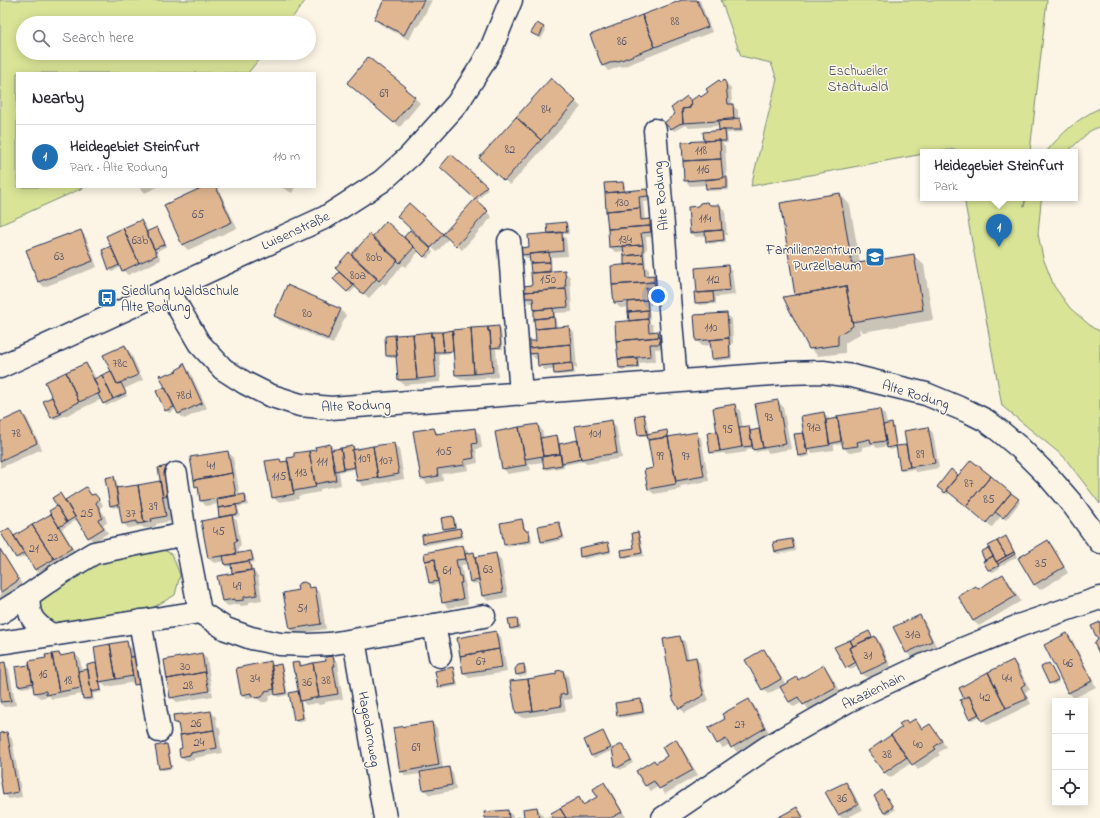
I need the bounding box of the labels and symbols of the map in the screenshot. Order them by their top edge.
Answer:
house number: 88 [670,13,680,31]
house number: 86 [617,33,628,51]
park label: Eschweiler Stadtwald [828,61,889,98]
house number: 69 [380,85,389,103]
house number: 84 [541,101,551,119]
house number: 82 [505,141,515,159]
house number: 118 [695,142,708,160]
street label: Alte Rodung [648,160,676,231]
house number: 116 [697,161,710,179]
house number: 130 [615,194,629,212]
house number: 65 [192,206,204,224]
street label: Luisenstraße [258,206,334,256]
house number: 114 [699,210,711,228]
pin: 1 [986,214,1012,247]
house number: 134 [618,231,632,249]
house number: 63b [132,232,149,250]
place label: Familienzentrum Purzelbaum [765,240,861,277]
school or university icon: Familienzentrum Purzelbaum [864,246,886,268]
house number: 63 [54,248,64,266]
house number: 80b [366,249,383,267]
house number: 80a [350,267,366,285]
house number: 150 [540,271,556,289]
house number: 112 [706,271,720,289]
place label: Siedlung Waldschule Alte Rodung [121,281,240,319]
your location [648,286,668,306]
bus stop icon: Siedlung Waldschule Alte Rodung [96,287,118,309]
house number: 80 [302,305,312,323]
house number: 110 [705,319,717,337]
house number: 78c [113,355,128,373]
street label: Alte Rodung [879,375,952,417]
house number: 78d [176,387,192,405]
street label: Alte Rodung [321,395,391,419]
house number: 93 [765,409,773,427]
house number: 91a [807,419,821,437]
house number: 95 [723,421,733,439]
house number: 78 [11,425,21,443]
house number: 101 [589,425,602,443]
house number: 105 [436,443,452,461]
house number: 89 [916,446,924,464]
house number: 99 [656,448,664,466]
house number: 97 [682,448,690,466]
house number: 109 [358,450,371,468]
house number: 107 [379,452,393,470]
house number: 111 [316,453,328,471]
house number: 41 [207,457,216,475]
house number: 113 [295,464,307,482]
house number: 115 [272,468,286,486]
house number: 87 [964,475,974,493]
house number: 85 [983,491,995,509]
house number: 39 [149,498,158,516]
house number: 25 [81,505,94,523]
house number: 37 [126,505,136,523]
house number: 45 [213,523,225,541]
house number: 23 [48,529,59,547]
house number: 21 [29,540,39,558]
house number: 35 [1035,555,1047,573]
house number: 63 [483,561,493,579]
house number: 61 [442,562,452,580]
house number: 49 [233,578,242,596]
house number: 51 [297,600,308,618]
house number: 31a [905,626,921,644]
house number: 31 [864,647,873,665]
house number: 67 [476,653,486,671]
house number: 46 [1063,655,1074,673]
house number: 30 [180,658,190,676]
house number: 16 [38,666,48,684]
street label: Akazienhain [839,667,909,716]
house number: 34 [250,670,260,688]
house number: 44 [1002,670,1012,688]
house number: 18 [64,672,73,690]
house number: 38 [321,672,331,690]
house number: 36 [302,674,313,692]
house number: 28 [183,677,194,695]
house number: 42 [980,689,990,707]
street label: Hagedornweg [351,690,385,769]
house number: 26 [190,715,202,733]
house number: 27 [735,716,746,734]
house number: 24 [194,734,205,752]
house number: 40 [913,736,923,754]
house number: 69 [412,739,421,757]
house number: 38 [882,746,892,764]
house number: 36 [837,790,848,808]

